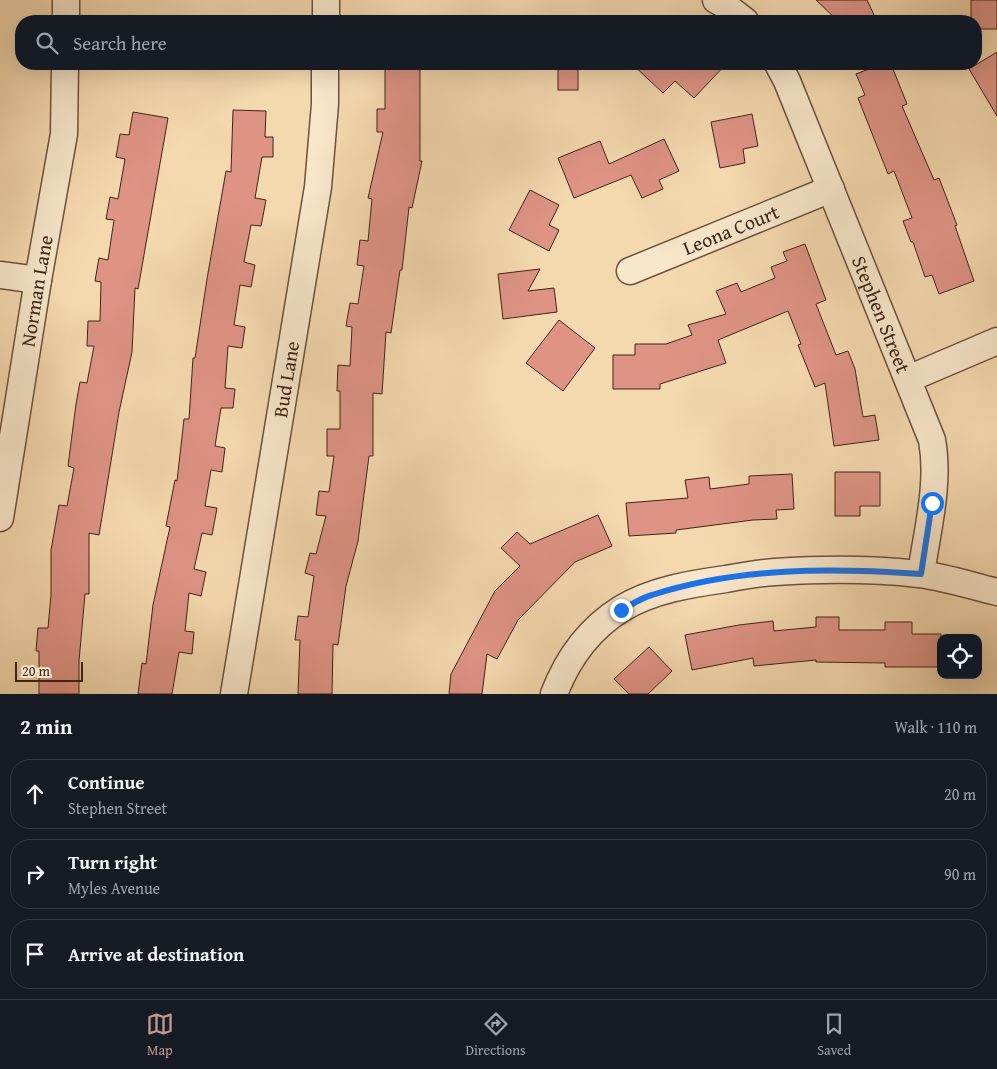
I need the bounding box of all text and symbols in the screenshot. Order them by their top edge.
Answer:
search box [15,15,982,70]
icon: search [33,29,61,57]
text: Search here [73,29,167,57]
street label: Leona Court [678,197,783,262]
street label: Norman Lane [13,233,60,349]
street label: Stephen Street [845,251,918,377]
street label: Bud Lane [265,339,306,420]
route start [921,492,944,515]
route end [610,599,633,622]
map controls [937,634,982,679]
button: locate [937,634,982,679]
scale bar [15,659,82,682]
text: 20 m [22,661,50,681]
text: 2 min [20,711,72,742]
text: Walk · 110 m [894,715,977,739]
text: Continue [68,768,145,796]
icon: ahead [21,780,49,808]
text: 20 m [944,782,976,806]
text: Stephen Street [68,796,167,820]
text: Turn right [68,848,157,876]
icon: right [21,860,49,888]
text: 90 m [944,862,976,886]
text: Myles Avenue [68,876,160,900]
icon: arrive [21,940,49,968]
text: Arrive at destination [68,940,244,968]
tab: Map [146,1010,174,1060]
tab: Directions [465,1010,526,1060]
tab: Saved [817,1010,851,1060]

